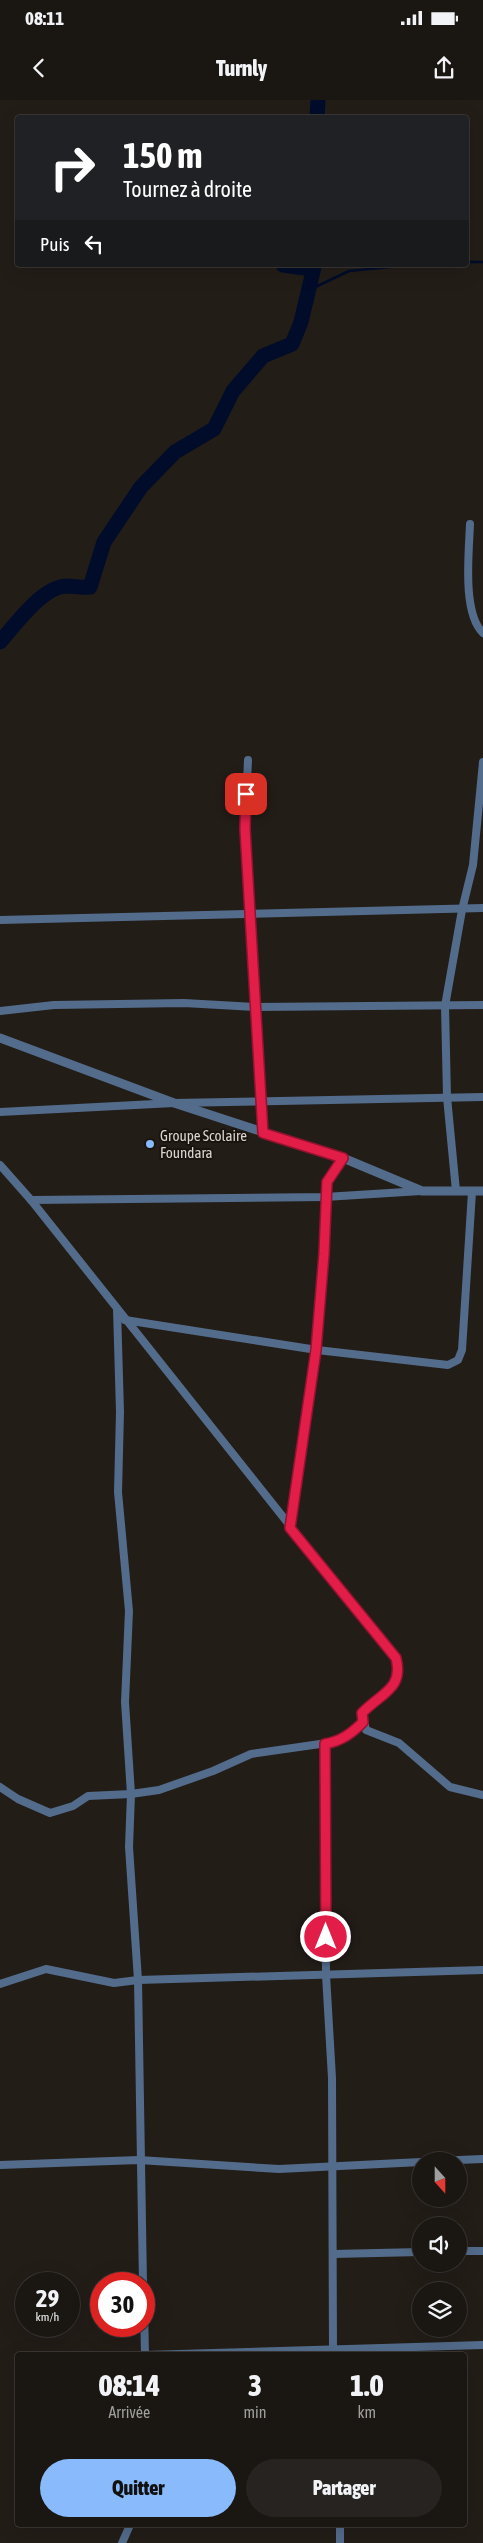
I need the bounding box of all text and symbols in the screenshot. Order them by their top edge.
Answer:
text: 08:11 [25,7,64,29]
icon: back [25,54,53,82]
icon: share [430,54,458,82]
text: Turnly [216,55,267,81]
icon: right [40,135,105,200]
text: 150 m [123,135,202,175]
text: Tournez à droite [123,176,252,202]
icon: left [80,230,108,258]
text: Puis [40,233,70,255]
pin [225,773,267,815]
icon: arrive [232,780,260,808]
place label: Groupe Scolaire Foundara [160,1127,247,1161]
marker: Groupe Scolaire Foundara [144,1138,156,1150]
position arrow [299,1910,351,1962]
north arrow [412,2152,468,2208]
map controls [412,2152,467,2337]
button: sound [412,2217,467,2272]
speed limit sign: 30 [90,2272,155,2337]
button: layers [412,2282,467,2337]
text: 29 [36,2284,59,2312]
text: km/h [36,2310,59,2324]
text: 08:14 [98,2368,160,2402]
text: 3 [248,2368,262,2402]
text: 1.0 [350,2368,384,2402]
text: Arrivée [108,2403,150,2421]
text: min [244,2403,267,2421]
text: km [357,2403,376,2421]
button: Quitter [40,2459,236,2517]
button: Partager [246,2459,442,2517]

